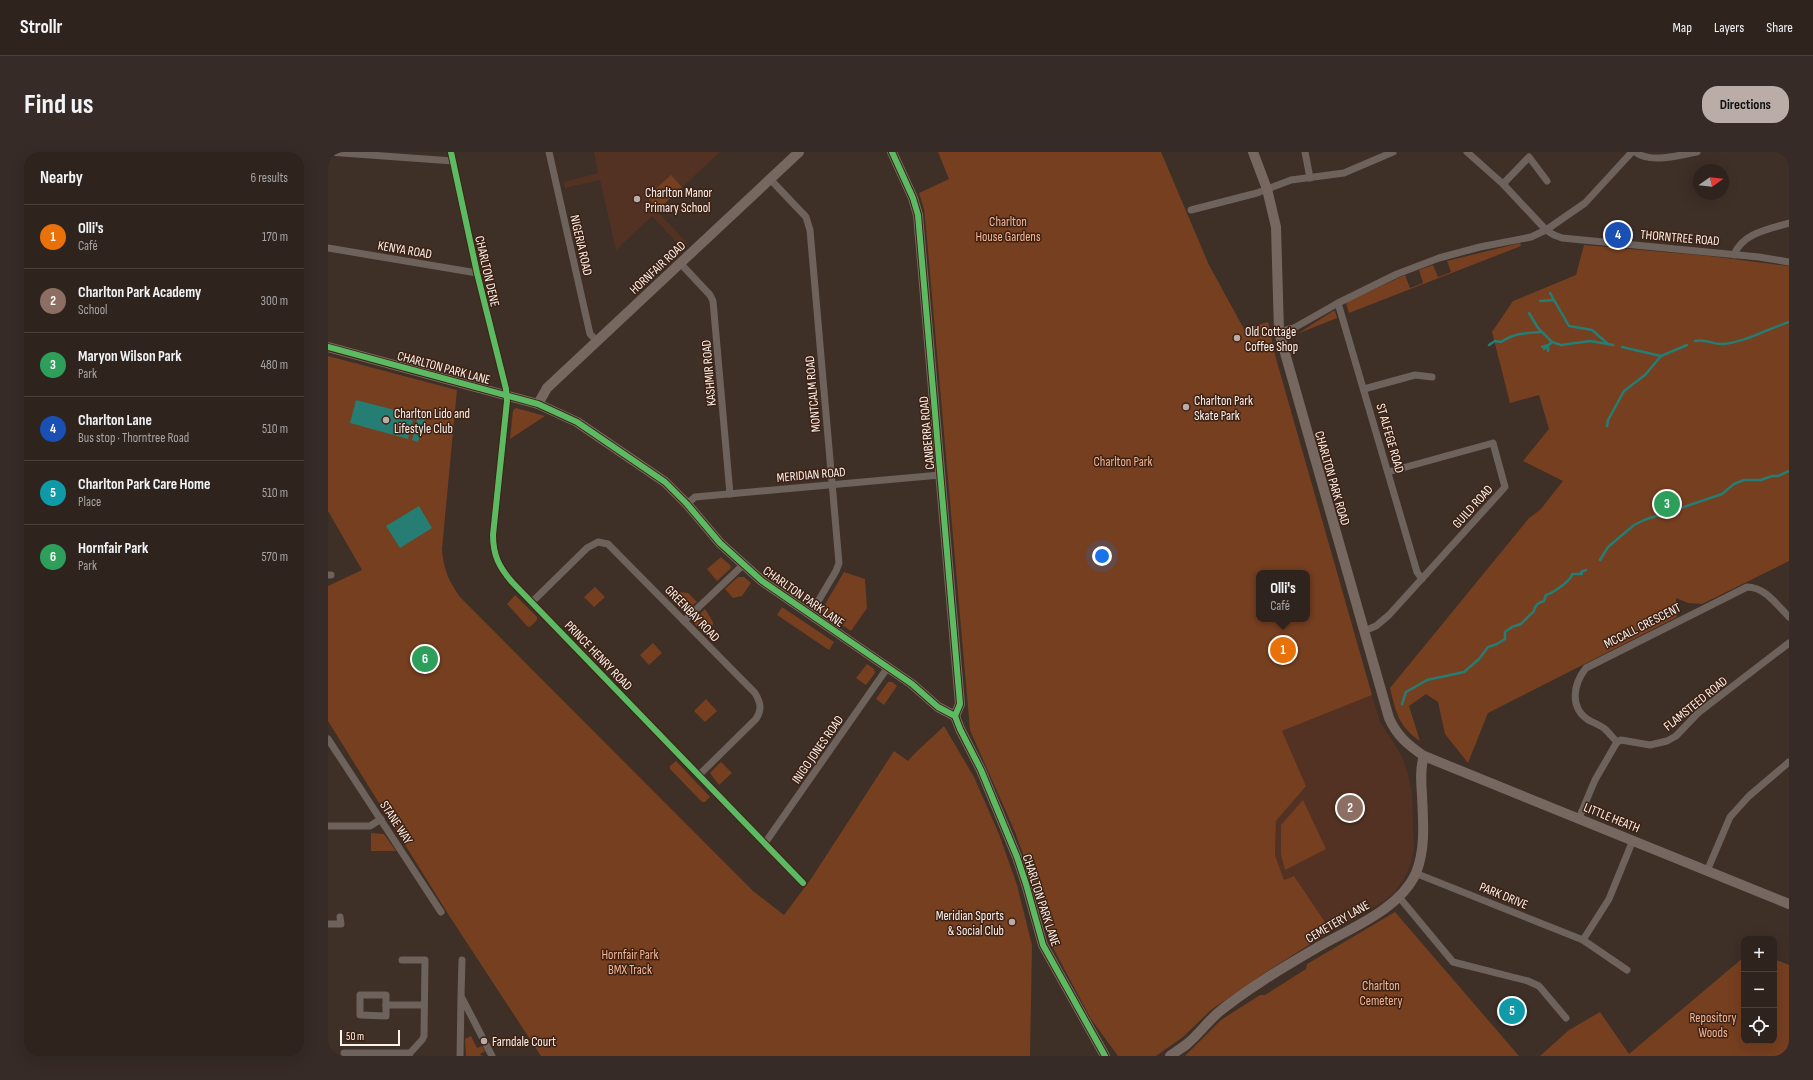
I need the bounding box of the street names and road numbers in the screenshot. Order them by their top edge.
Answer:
street label: NIGERIA ROAD [566,213,596,277]
street label: THORNTREE ROAD [1640,227,1720,249]
street label: CHARLTON DENE [471,234,503,308]
street label: KENYA ROAD [377,237,433,263]
street label: HORNFAIR ROAD [626,238,689,298]
street label: KASHMIR ROAD [698,339,720,407]
street label: CHARLTON PARK LANE [395,348,492,388]
street label: MONTCALM ROAD [802,355,824,433]
street label: CANBERRA ROAD [916,396,938,470]
street label: ST ALFEGE ROAD [1372,402,1408,475]
street label: CHARLTON PARK ROAD [1311,429,1353,527]
street label: MERIDIAN ROAD [776,464,846,486]
street label: GUILD ROAD [1449,482,1496,532]
street label: CHARLTON PARK LANE [760,563,847,631]
street label: GREENBAY ROAD [661,582,723,645]
street label: MCCALL CRESCENT [1601,600,1684,652]
street label: PRINCE HENRY ROAD [561,618,636,694]
street label: FLAMSTEED ROAD [1660,673,1731,734]
street label: INIGO JONES ROAD [788,712,847,787]
street label: STANE WAY [376,798,416,848]
street label: LITTLE HEATH [1581,799,1642,836]
street label: CHARLTON PARK LANE [1019,852,1063,948]
street label: PARK DRIVE [1477,879,1530,913]
street label: CEMETERY LANE [1303,897,1372,947]

